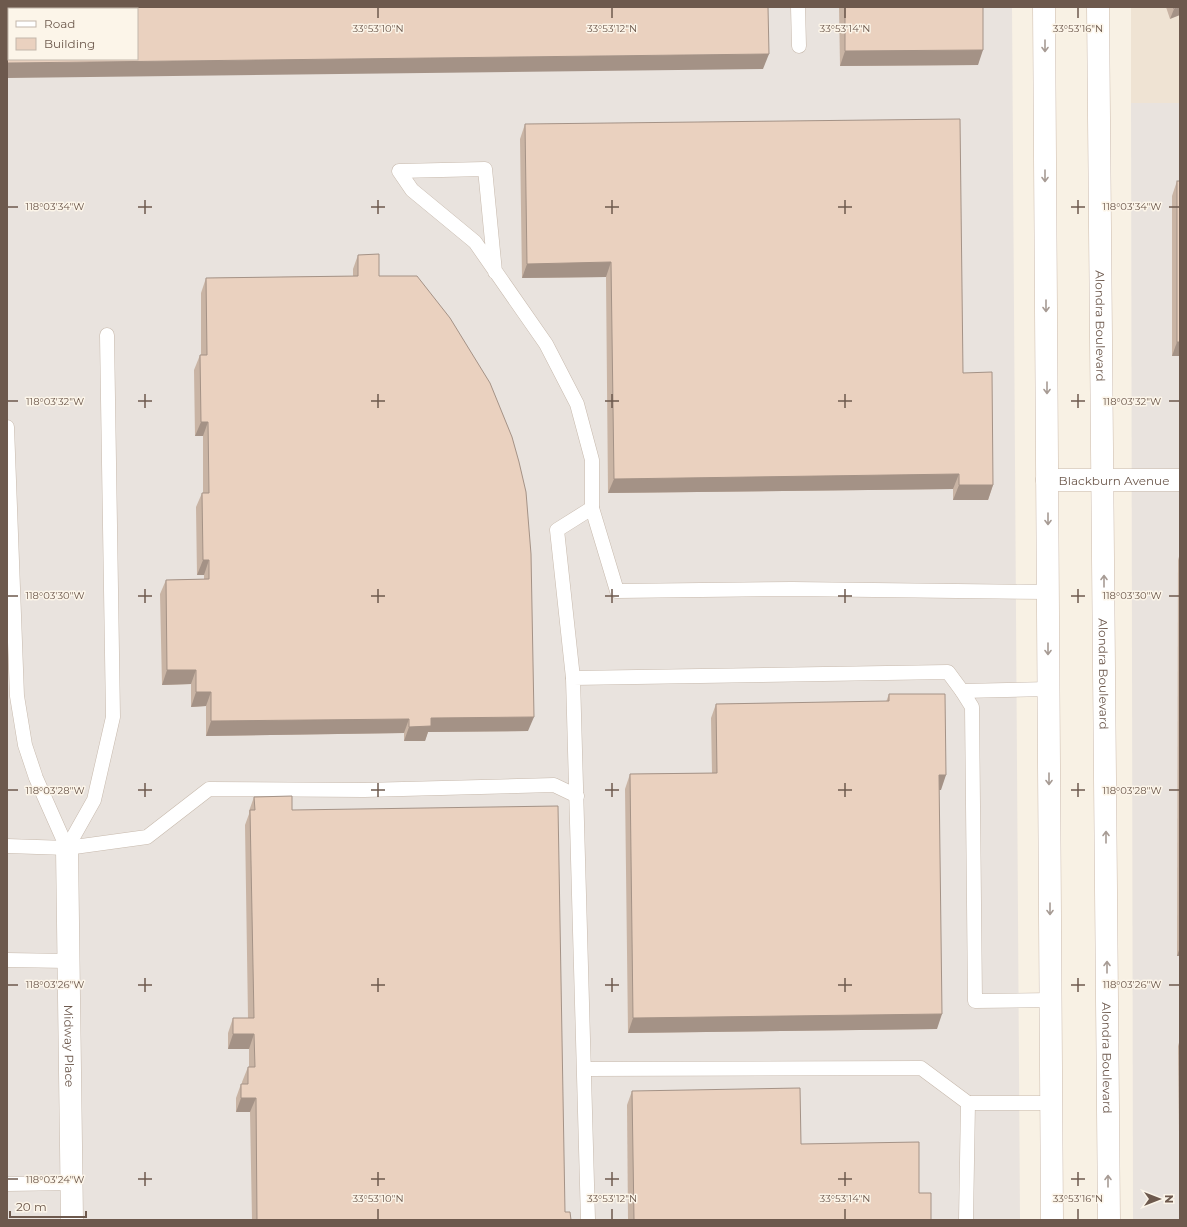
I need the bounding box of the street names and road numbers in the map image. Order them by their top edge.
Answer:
street label: Alondra Boulevard [1093,270,1109,382]
street label: Blackburn Avenue [1059,473,1169,488]
street label: Alondra Boulevard [1096,618,1112,730]
street label: Alondra Boulevard [1100,1002,1116,1114]
street label: Midway Place [62,1005,78,1087]

